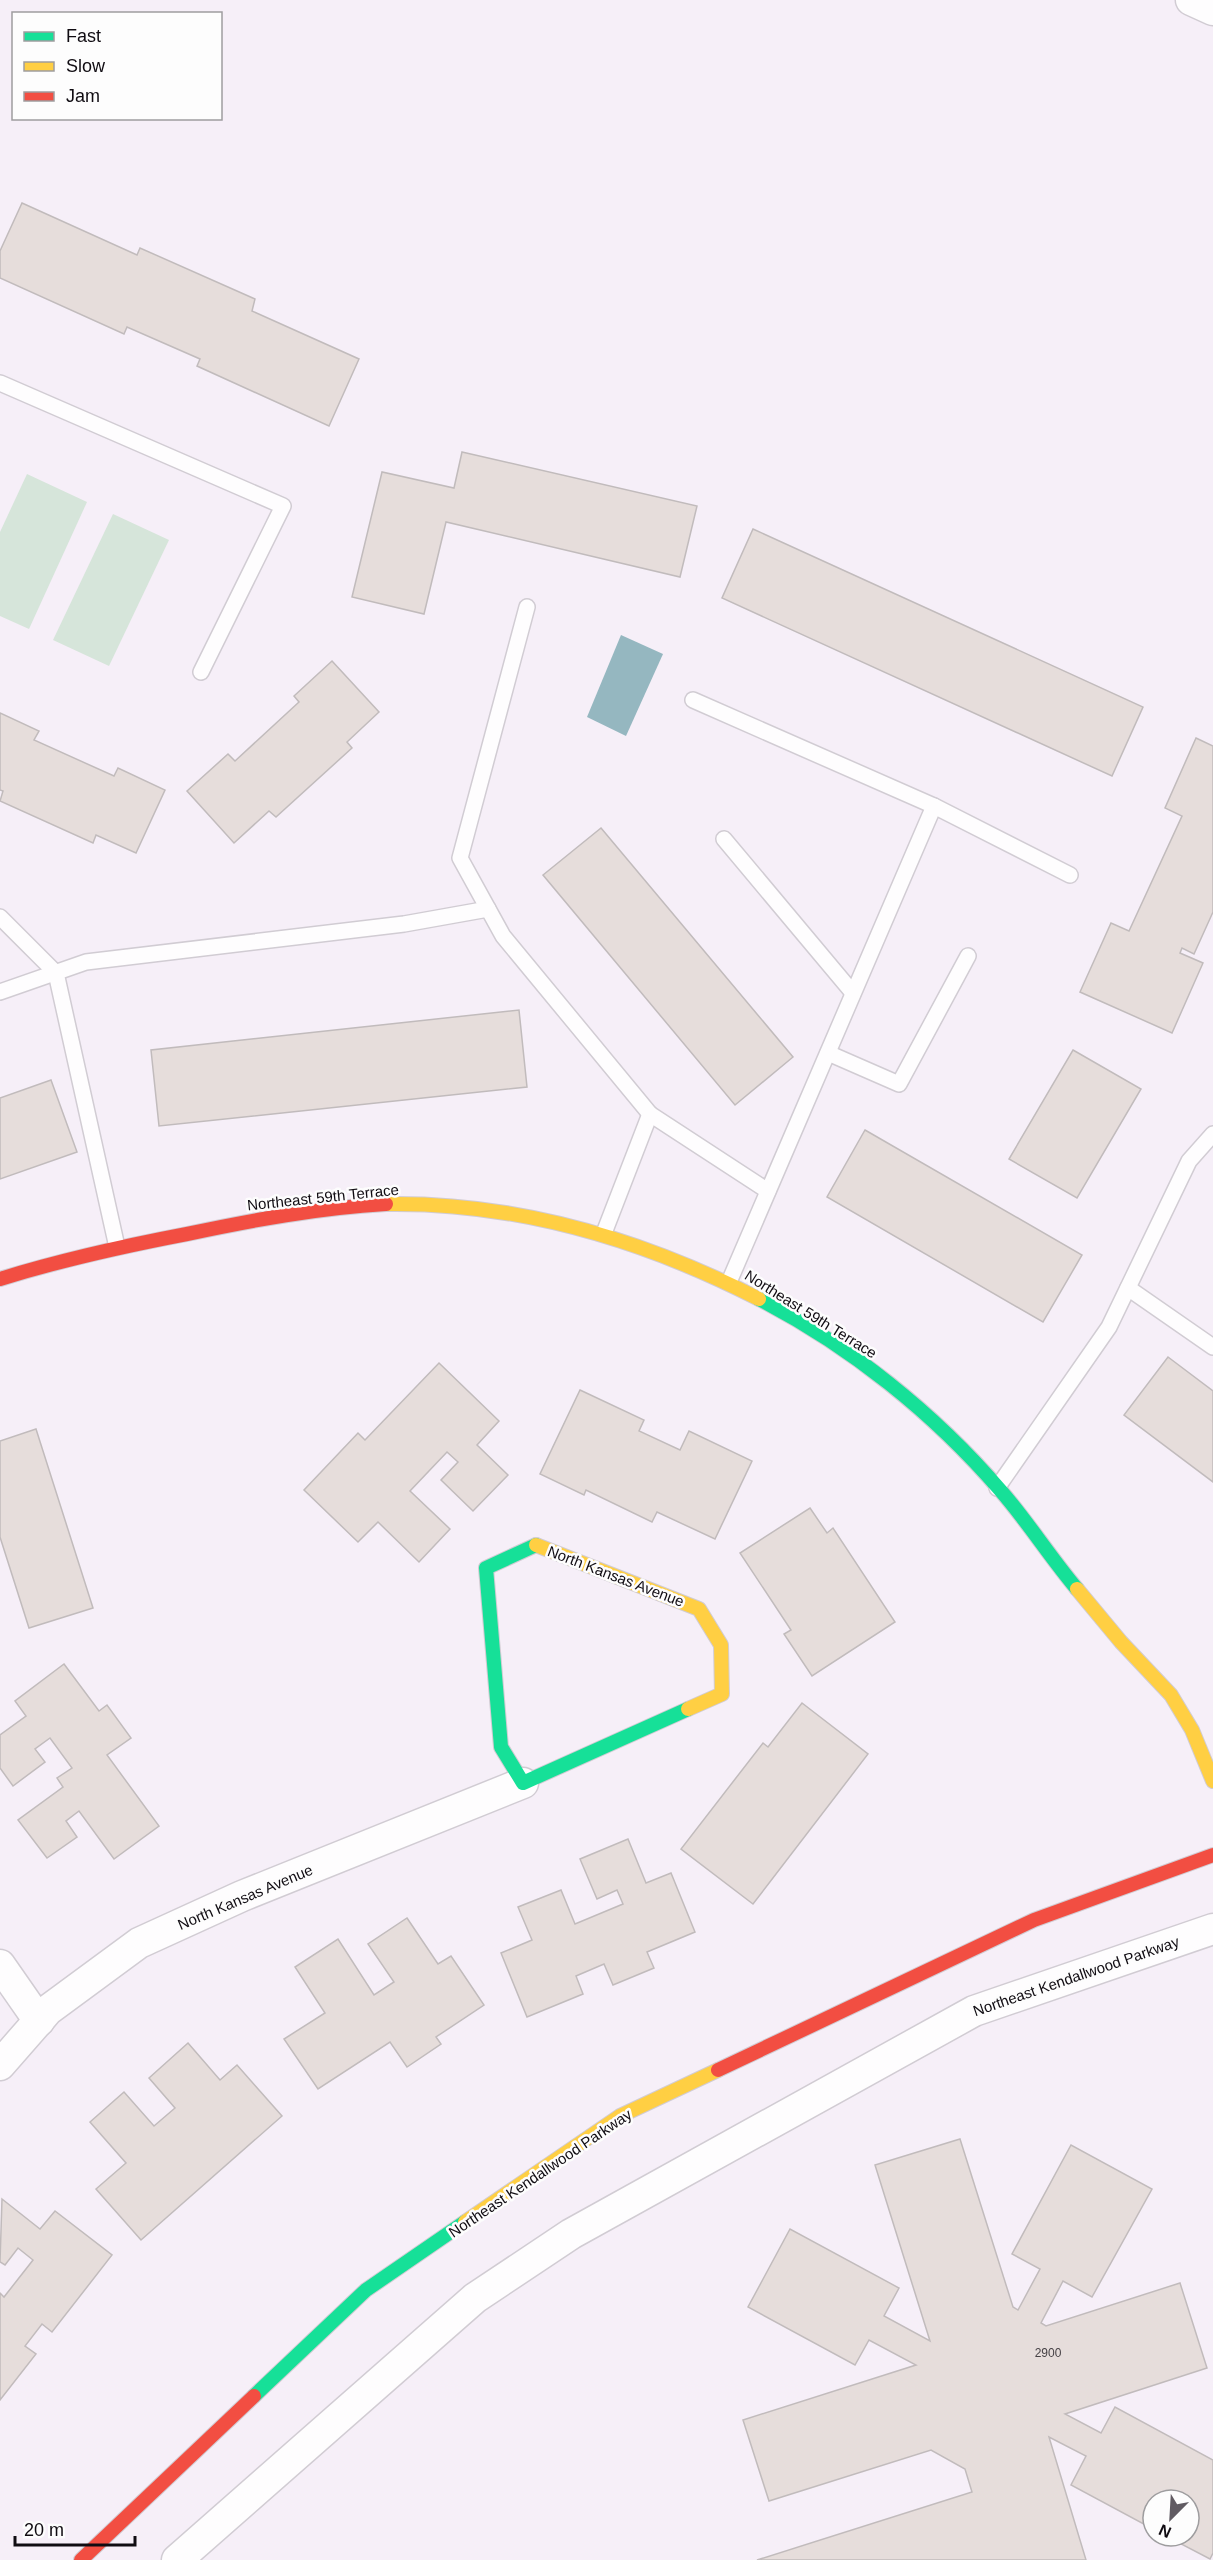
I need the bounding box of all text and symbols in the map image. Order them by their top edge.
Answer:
legend [12,12,222,120]
text: Fast [66,26,101,46]
text: Slow [66,56,106,76]
text: Jam [66,86,100,106]
street label: Northeast 59th Terrace [246,1181,400,1213]
street label: Northeast 59th Terrace [742,1266,880,1362]
street label: North Kansas Avenue [545,1542,687,1610]
street label: North Kansas Avenue [175,1861,315,1933]
street label: Northeast Kendallwood Parkway [971,1933,1182,2019]
street label: Northeast Kendallwood Parkway [445,2105,635,2241]
house number: 2900 [1035,2346,1062,2360]
north arrow [1141,2488,1201,2548]
scale bar [15,2509,135,2547]
text: 20 m [24,2520,64,2540]
text: N [1156,2521,1174,2541]

